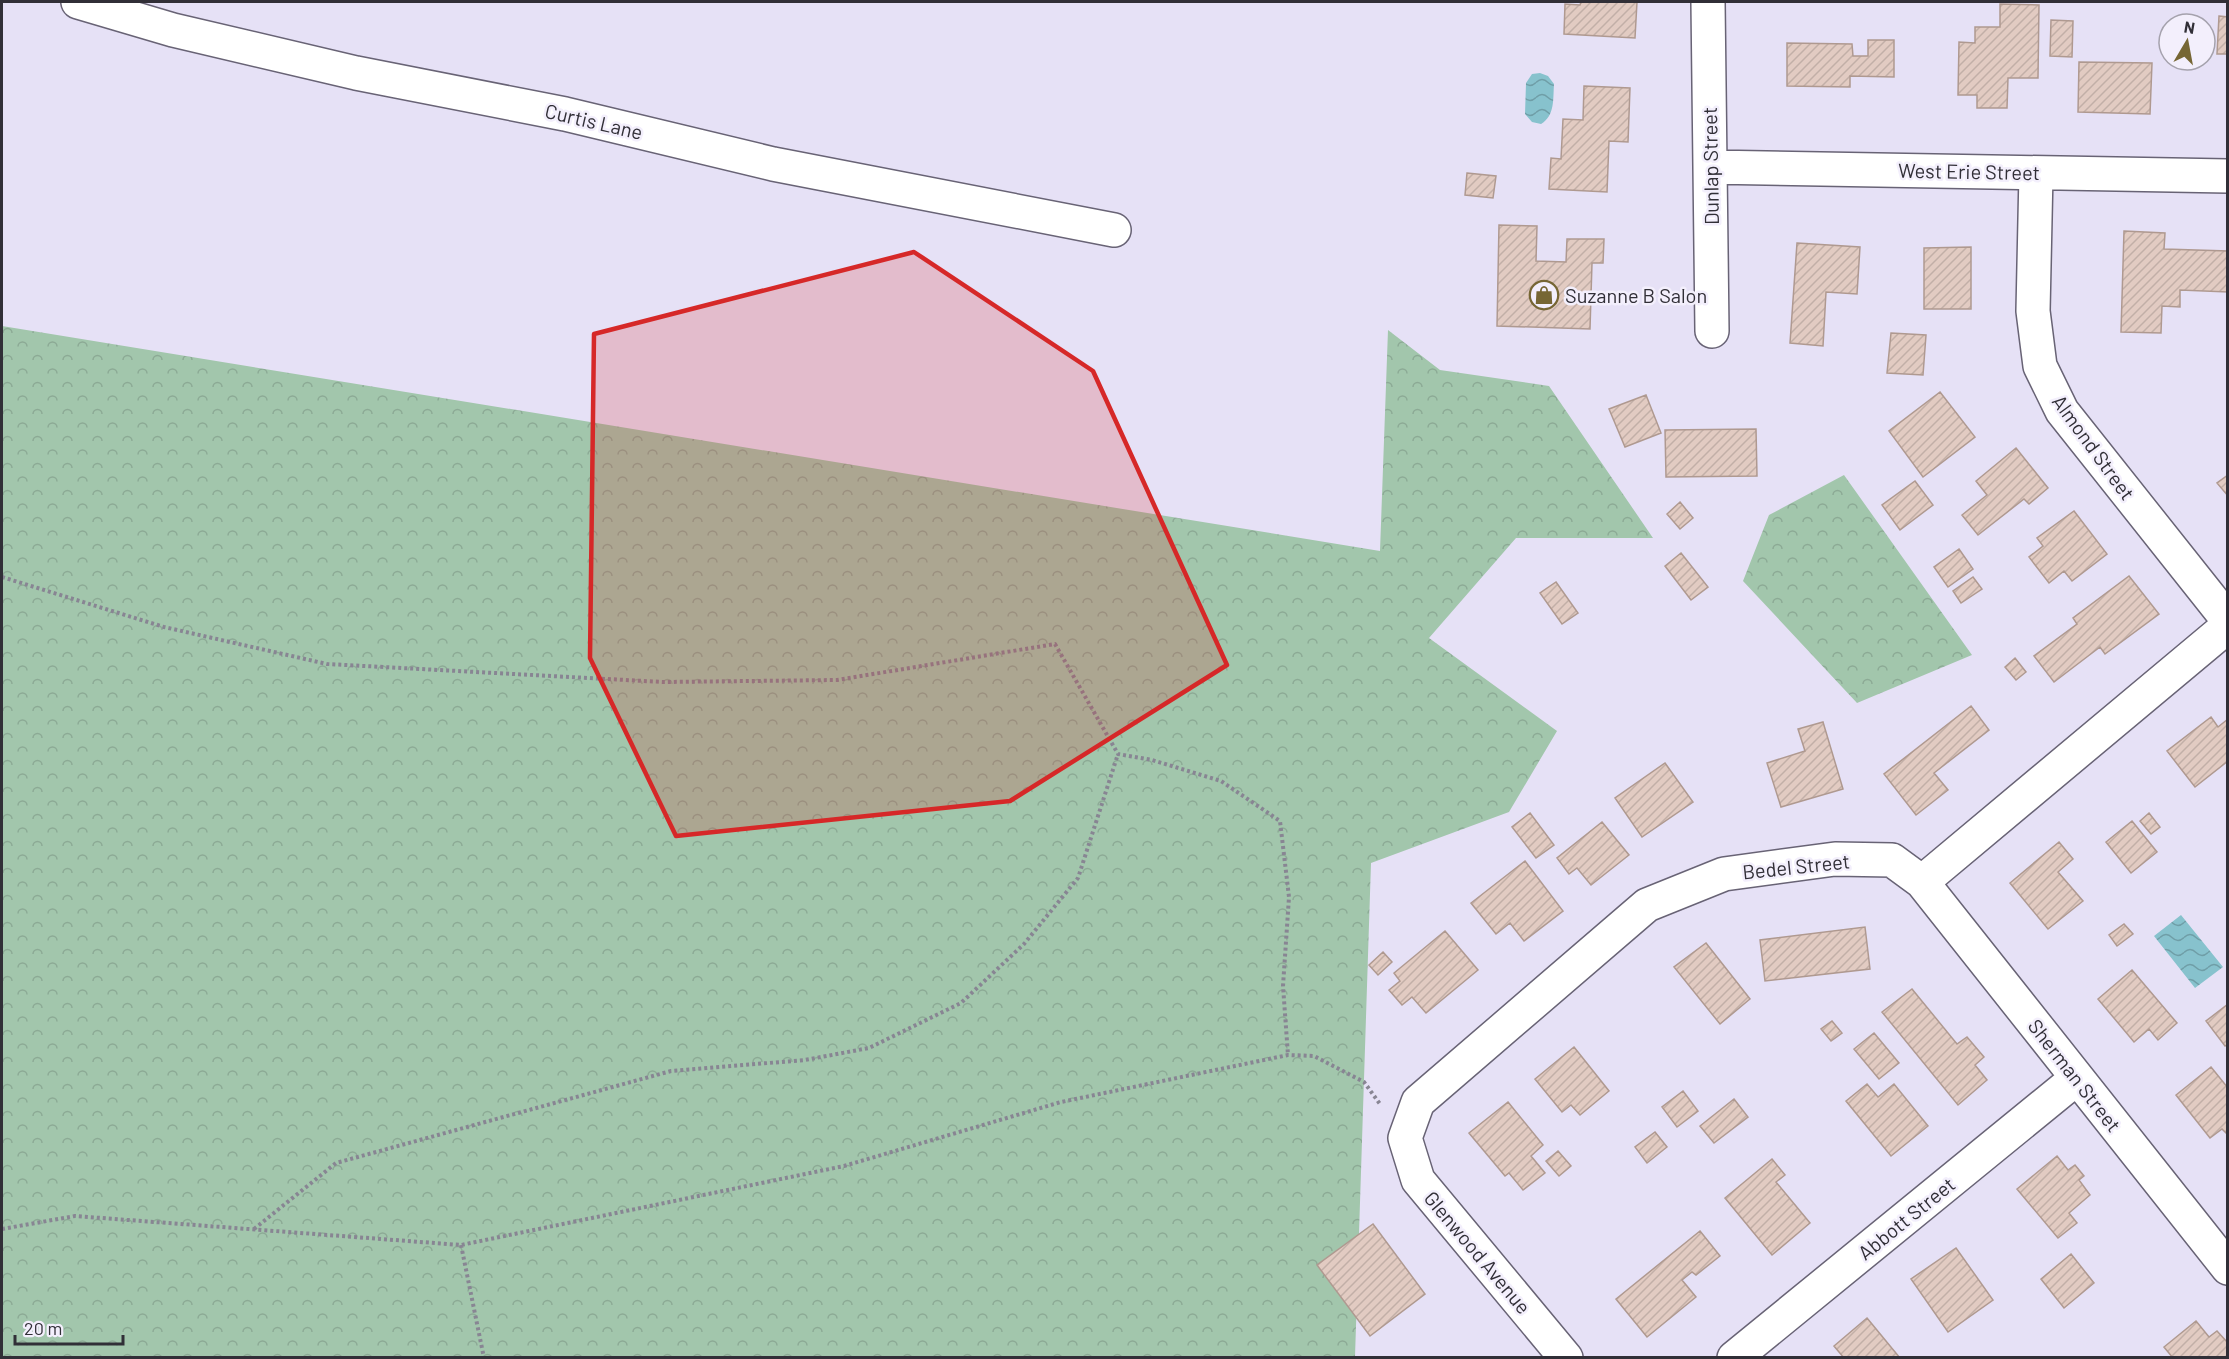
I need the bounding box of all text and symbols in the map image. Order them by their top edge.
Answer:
north arrow [2157,12,2217,72]
text: N [2183,16,2197,37]
street label: Curtis Lane [543,98,645,144]
street label: Dunlap Street [1697,107,1723,225]
street label: West Erie Street [1898,158,2040,184]
shop icon: Suzanne B Salon [1528,279,1560,311]
place label: Suzanne B Salon [1565,283,1707,307]
street label: Almond Street [2048,390,2140,504]
street label: Bedel Street [1741,848,1851,884]
street label: Sherman Street [2024,1014,2126,1136]
street label: Abbott Street [1853,1172,1959,1264]
street label: Glenwood Avenue [1420,1186,1536,1318]
scale bar [15,1308,123,1346]
text: 20 m [24,1317,62,1339]

